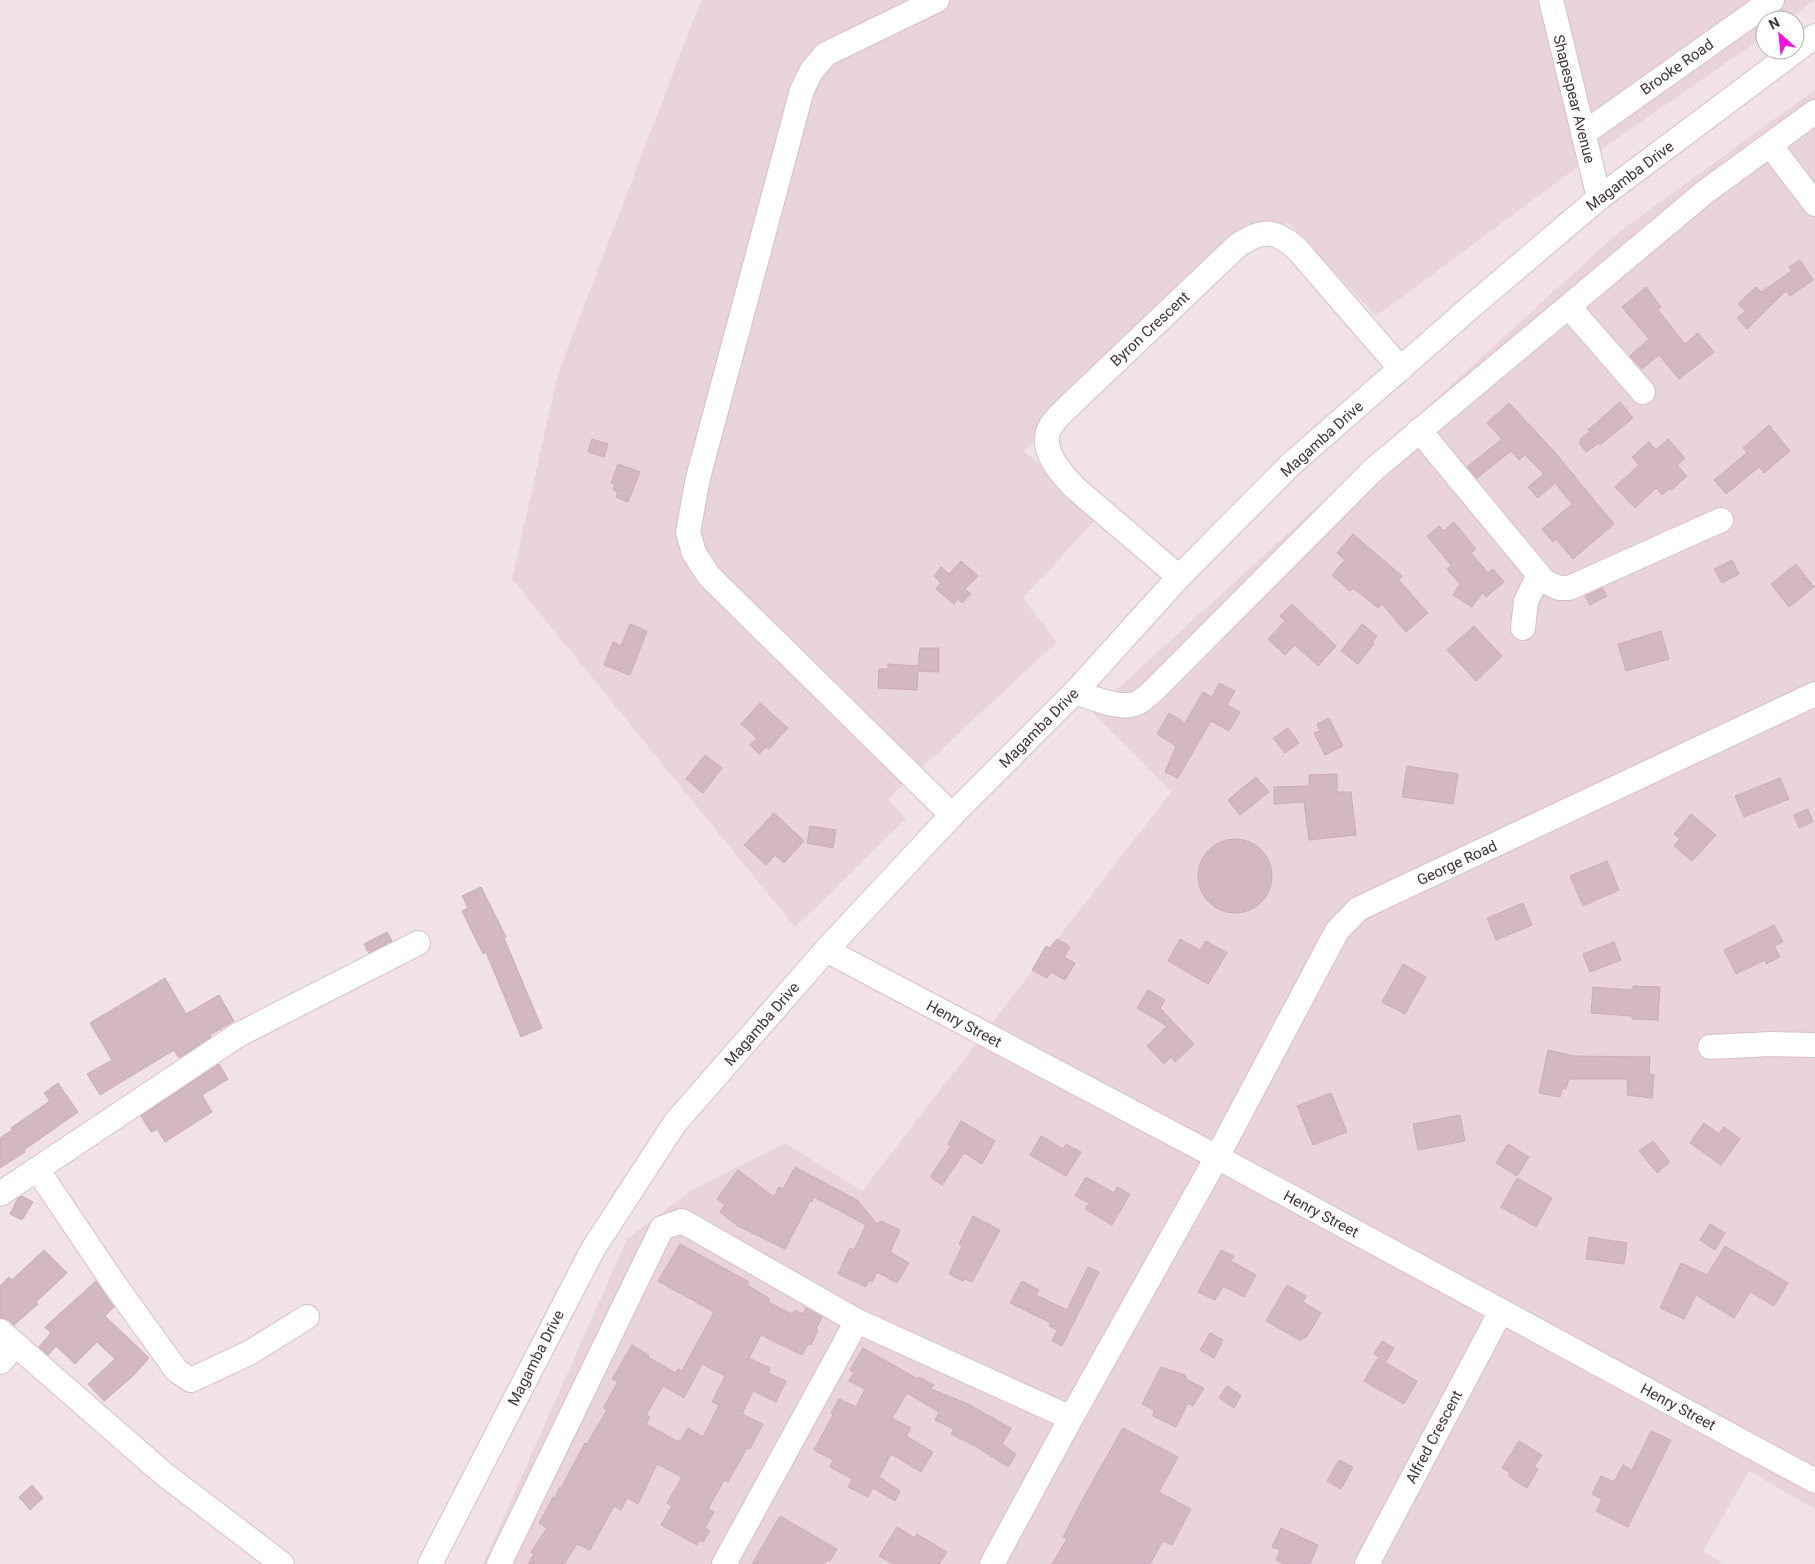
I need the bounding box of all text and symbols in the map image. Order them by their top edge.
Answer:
north arrow [1755,10,1805,60]
text: N [1766,14,1782,33]
street label: Shapespear Avenue [1549,33,1599,165]
street label: Brooke Road [1637,35,1717,99]
street label: Magamba Drive [1583,137,1677,215]
street label: Byron Crescent [1107,288,1193,370]
street label: Magamba Drive [1277,397,1367,481]
street label: Magamba Drive [996,684,1083,771]
street label: George Road [1414,837,1500,889]
street label: Magamba Drive [721,978,803,1070]
street label: Henry Street [923,997,1005,1051]
street label: Henry Street [1280,1187,1362,1241]
street label: Magamba Drive [504,1307,568,1409]
street label: Henry Street [1637,1380,1719,1434]
street label: Alfred Crescent [1402,1387,1466,1487]

